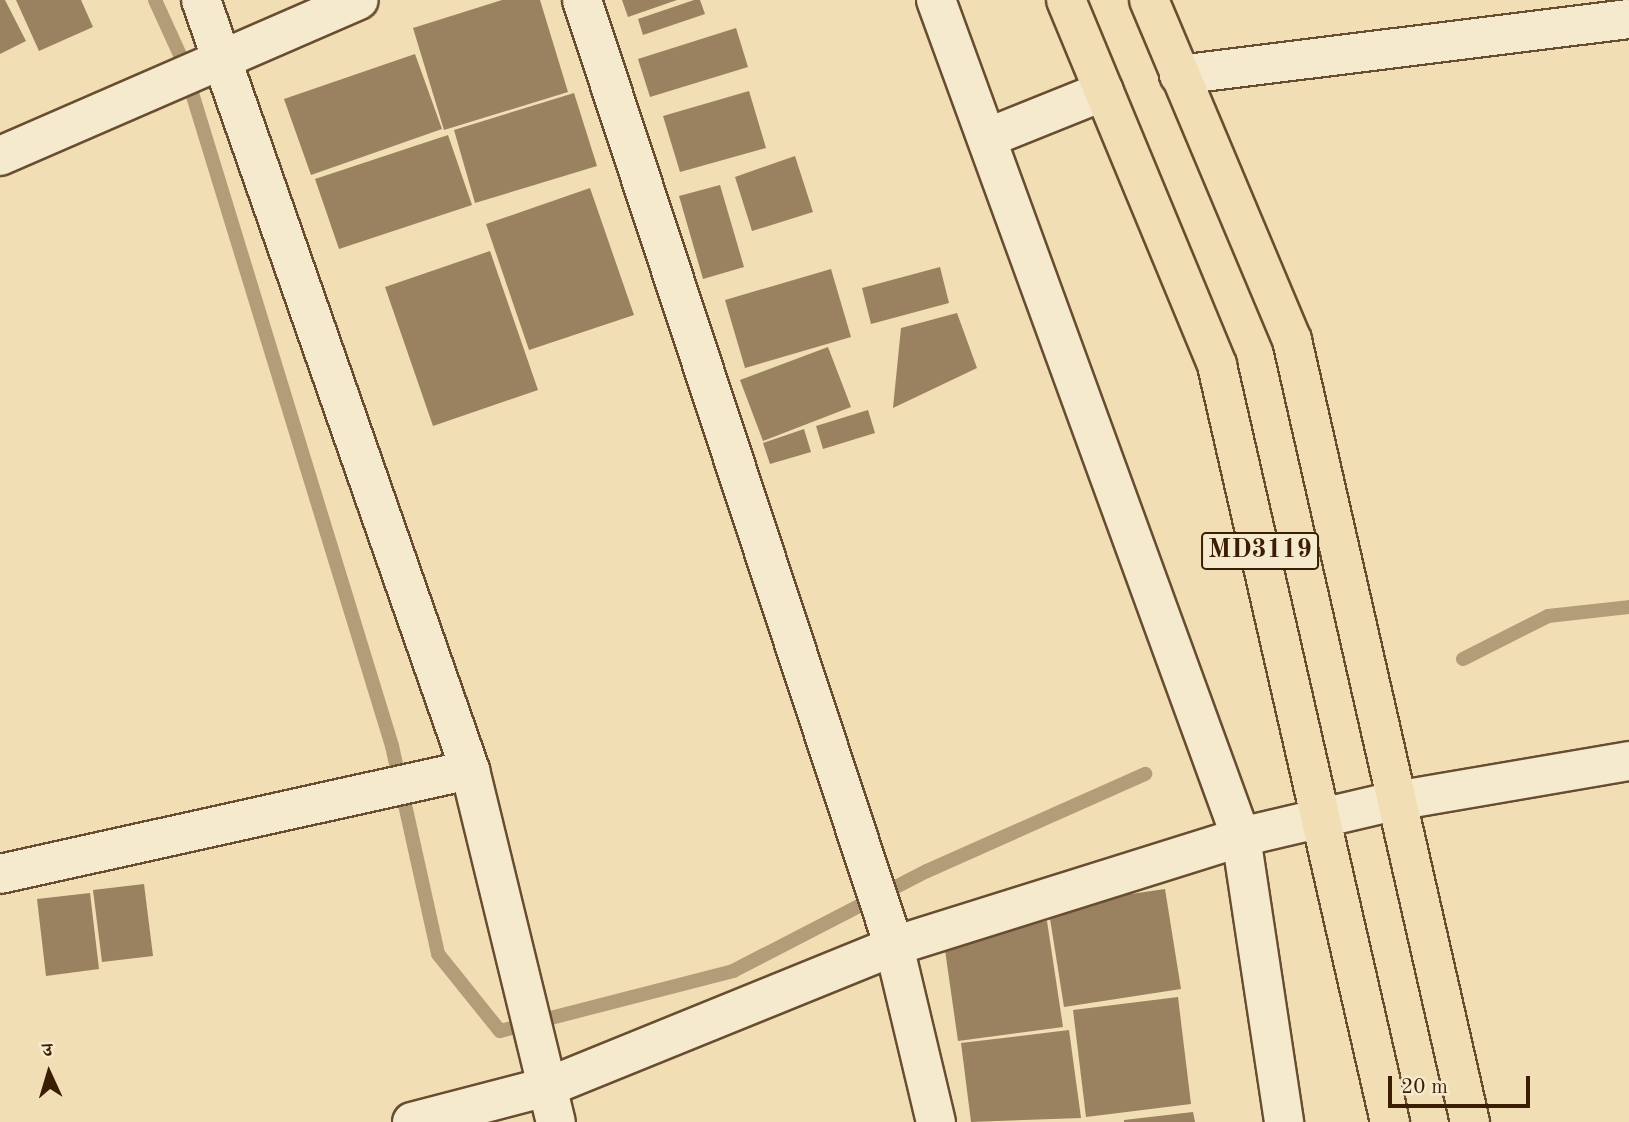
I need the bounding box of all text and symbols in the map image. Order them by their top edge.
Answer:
road number: MD3119 [1200,528,1320,573]
north arrow [14,1038,84,1108]
text: उ [42,1042,53,1061]
scale bar [1391,1062,1533,1106]
text: 20 m [1401,1077,1448,1098]

